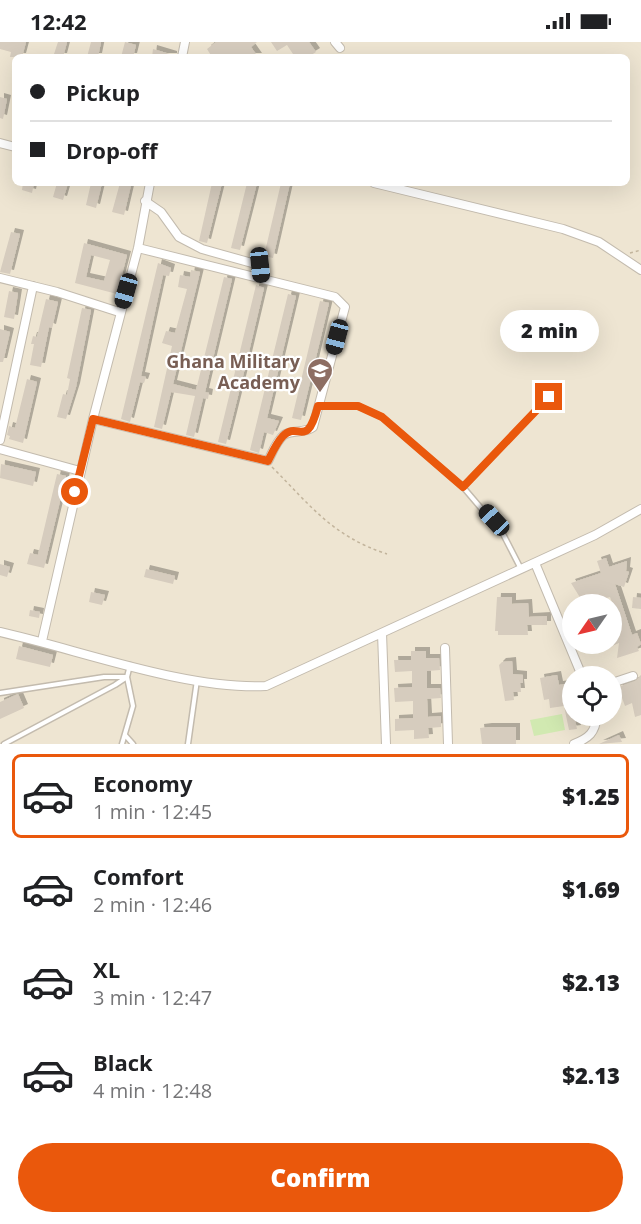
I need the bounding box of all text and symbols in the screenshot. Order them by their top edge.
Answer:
text: 12:42 [30,6,87,36]
text: Pickup [66,77,140,107]
text: Drop-off [66,135,158,165]
car [249,246,271,284]
car [112,271,140,311]
callout: 2 min [500,310,598,352]
car [324,317,350,357]
text: 2 min [521,317,578,344]
place label: Ghana Military Academy [166,349,301,394]
school or university icon: Ghana Military Academy [305,356,335,394]
route end [535,383,562,410]
route start [61,478,88,505]
car [475,501,513,539]
north arrow [562,594,622,654]
map controls [562,594,622,726]
button: locate [562,666,622,726]
text: Economy [93,768,192,798]
icon: car [21,769,75,823]
text: $1.25 [562,781,620,811]
text: 1 min · 12:45 [93,798,212,825]
text: Comfort [93,861,184,891]
icon: car [21,862,75,916]
text: $1.69 [562,874,620,904]
text: 2 min · 12:46 [93,891,212,918]
text: XL [93,954,120,984]
icon: car [21,955,75,1009]
text: $2.13 [562,967,620,997]
text: 3 min · 12:47 [93,984,212,1011]
text: Black [93,1047,153,1077]
icon: car [21,1048,75,1102]
text: $2.13 [562,1060,620,1090]
text: 4 min · 12:48 [93,1077,212,1104]
button: Confirm [18,1143,623,1212]

